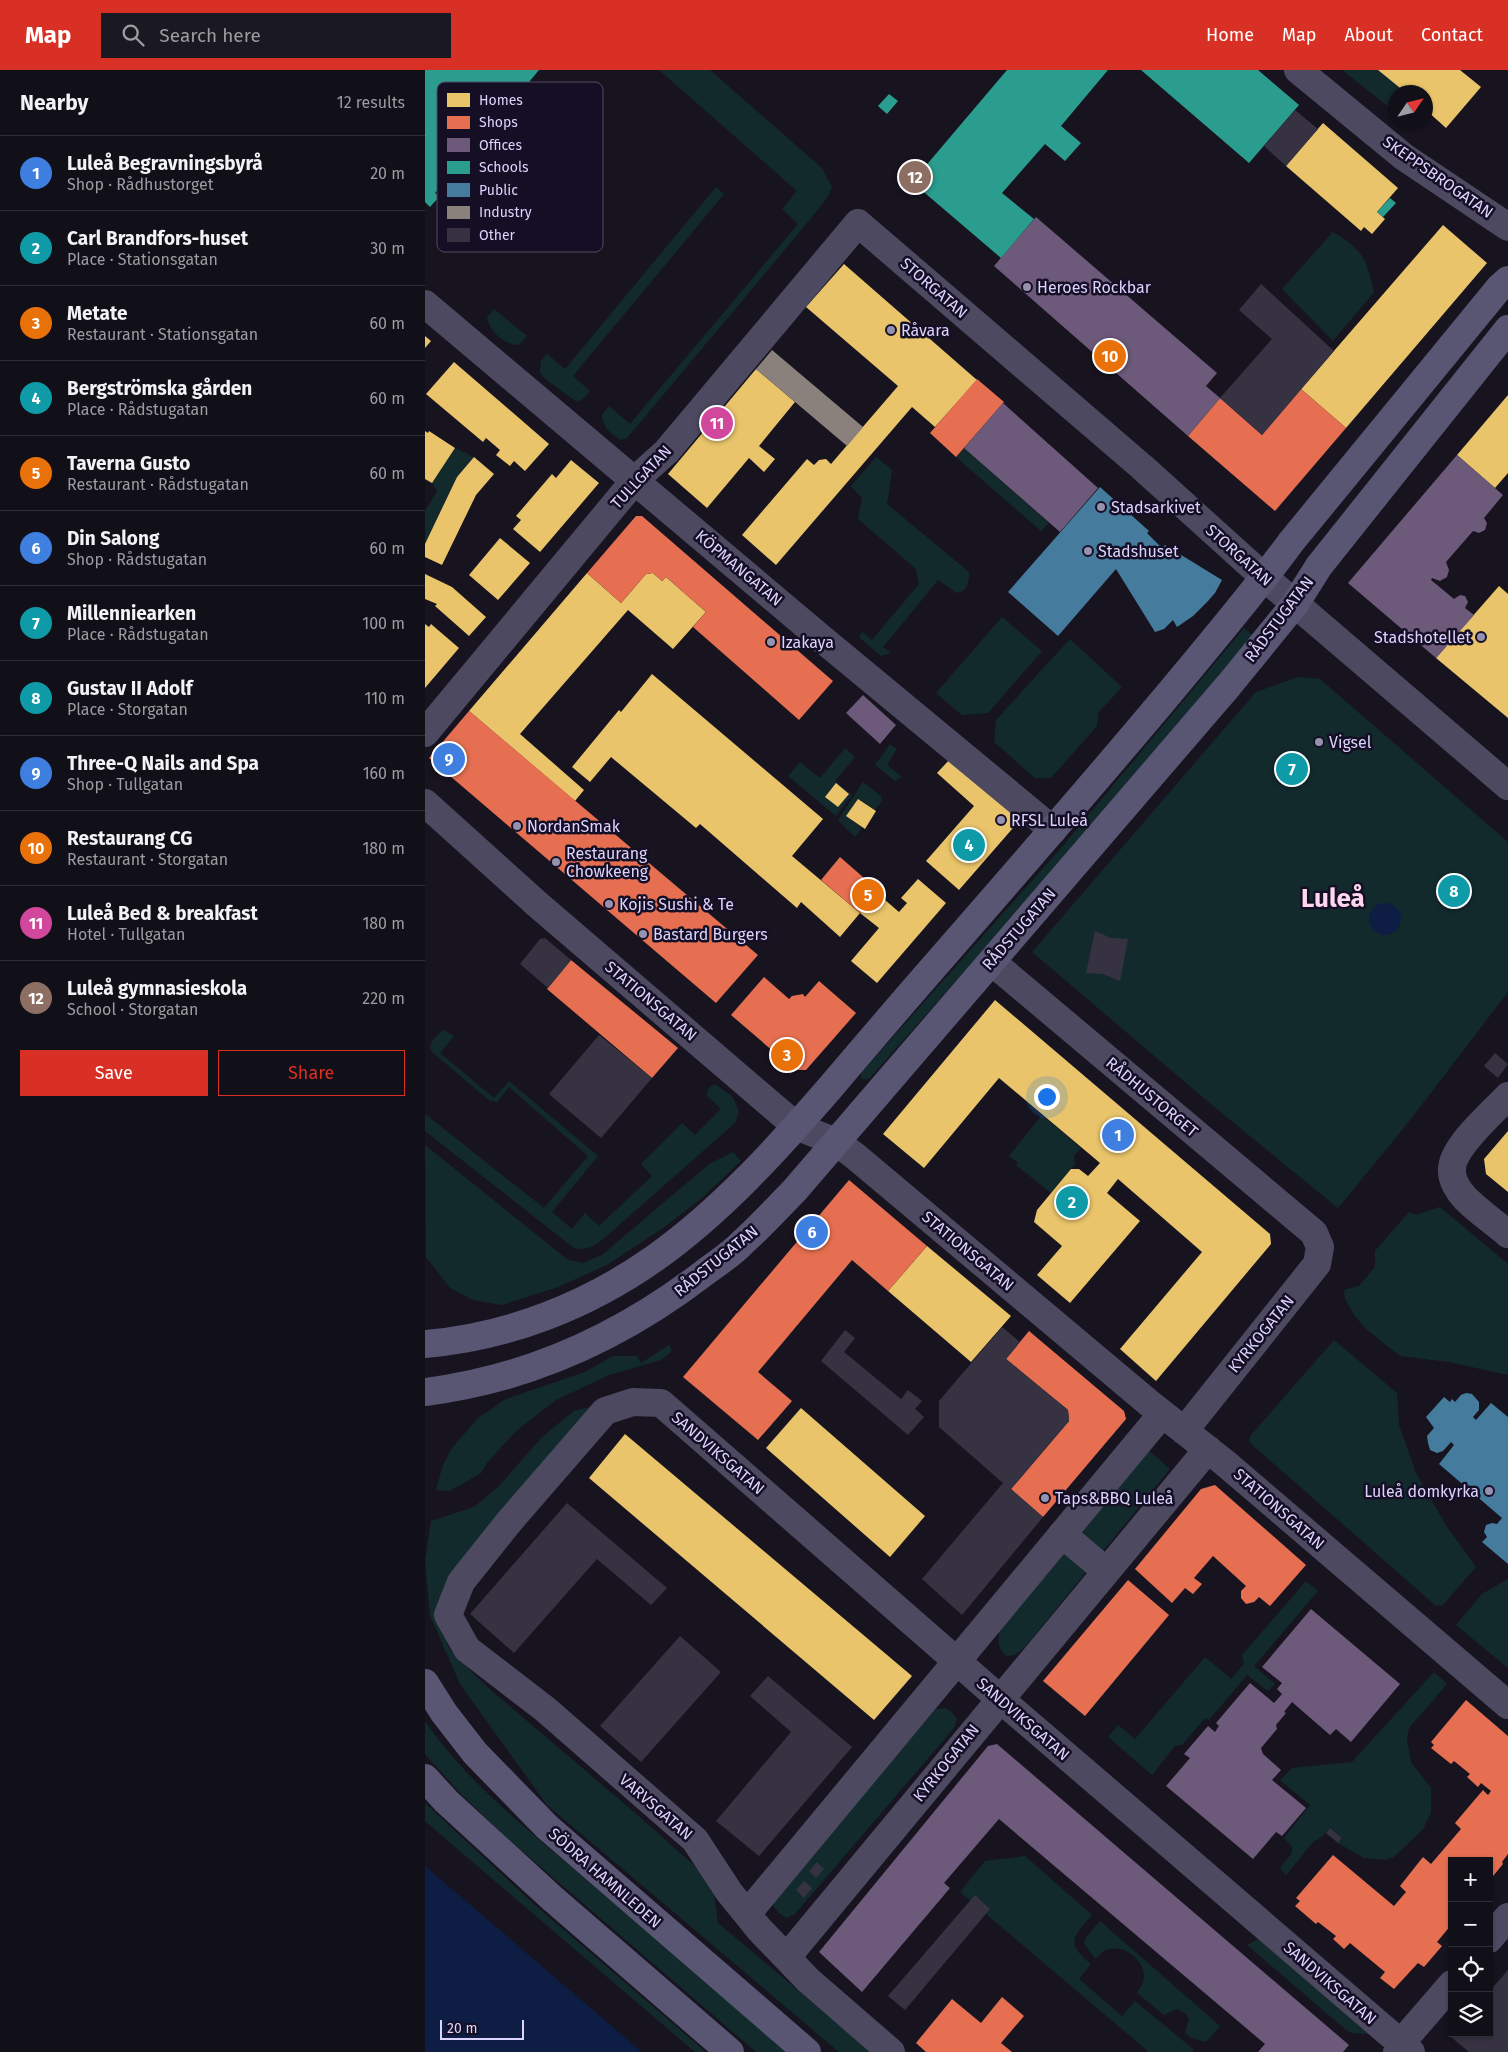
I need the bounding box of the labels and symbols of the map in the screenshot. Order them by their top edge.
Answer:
legend [437,82,603,252]
north arrow [1388,85,1433,130]
text: Homes [479,92,523,109]
text: Shops [479,114,518,131]
street label: SKEPPSBROGATAN [1379,132,1497,222]
text: Offices [479,137,522,154]
pin: 12 [899,158,931,196]
text: Schools [479,159,529,176]
text: Public [479,182,518,199]
text: Industry [479,204,532,221]
text: Other [479,227,516,244]
street label: STORGATAN [897,254,971,322]
place label: Heroes Rockbar [1037,278,1152,297]
marker: Heroes Rockbar [1021,281,1033,293]
place label: Råvara [901,321,950,340]
marker: Råvara [885,324,897,336]
pin: 10 [1094,337,1126,375]
pin: 11 [701,404,733,442]
street label: TULLGATAN [607,441,675,513]
place label: Stadsarkivet [1111,498,1201,517]
marker: Stadsarkivet [1095,501,1107,513]
street label: STORGATAN [1202,520,1276,590]
street label: KÖPMANGATAN [692,526,786,610]
place label: Stadshuset [1098,542,1179,561]
marker: Stadshuset [1082,545,1094,557]
street label: RÅDSTUGATAN [1240,572,1317,666]
place label: Stadshotellet [1374,628,1471,647]
marker: Stadshotellet [1475,631,1487,643]
place label: Izakaya [781,633,834,652]
marker: Izakaya [765,636,777,648]
place label: Vigsel [1329,733,1372,752]
marker: Vigsel [1313,736,1325,748]
pin: 9 [433,740,465,778]
pin: 7 [1276,750,1308,788]
place label: RFSL Luleå [1011,811,1088,830]
marker: RFSL Luleå [995,814,1007,826]
place label: NordanSmak [527,817,621,836]
marker: NordanSmak [511,820,523,832]
pin: 4 [953,826,985,864]
place label: Restaurang Chowkeeng [566,844,649,881]
marker: Restaurang Chowkeeng [550,856,562,868]
pin: 8 [1438,872,1470,910]
pin: 5 [852,876,884,914]
street label: RÅDSTUGATAN [977,883,1060,974]
district label: Luleå [1301,883,1365,914]
place label: Kojis Sushi & Te [619,895,734,914]
marker: Kojis Sushi & Te [603,898,615,910]
place label: Bastard Burgers [653,925,768,944]
marker: Bastard Burgers [637,928,649,940]
street label: STATIONSGATAN [601,957,701,1045]
pin: 3 [771,1036,803,1074]
street label: RÅDHUSTORGET [1102,1052,1203,1141]
your location [1034,1084,1060,1110]
pin: 1 [1102,1116,1134,1154]
pin: 2 [1056,1183,1088,1221]
street label: STATIONSGATAN [918,1207,1018,1295]
pin: 6 [796,1213,828,1251]
street label: RÅDSTUGATAN [670,1221,762,1301]
street label: KYRKOGATAN [1224,1291,1298,1377]
street label: SANDVIKSGATAN [668,1408,768,1498]
street label: STATIONSGATAN [1230,1464,1328,1554]
place label: Luleå domkyrka [1364,1482,1479,1501]
marker: Luleå domkyrka [1483,1485,1495,1497]
place label: Taps&BBQ Luleå [1055,1489,1173,1508]
marker: Taps&BBQ Luleå [1039,1492,1051,1504]
street label: SANDVIKSGATAN [973,1674,1073,1764]
street label: KYRKOGATAN [909,1720,983,1806]
street label: VARVSGATAN [615,1770,697,1844]
street label: SÖDRA HAMNLEDEN [545,1824,665,1932]
street label: SANDVIKSGATAN [1280,1938,1380,2028]
scale bar [440,2017,524,2040]

